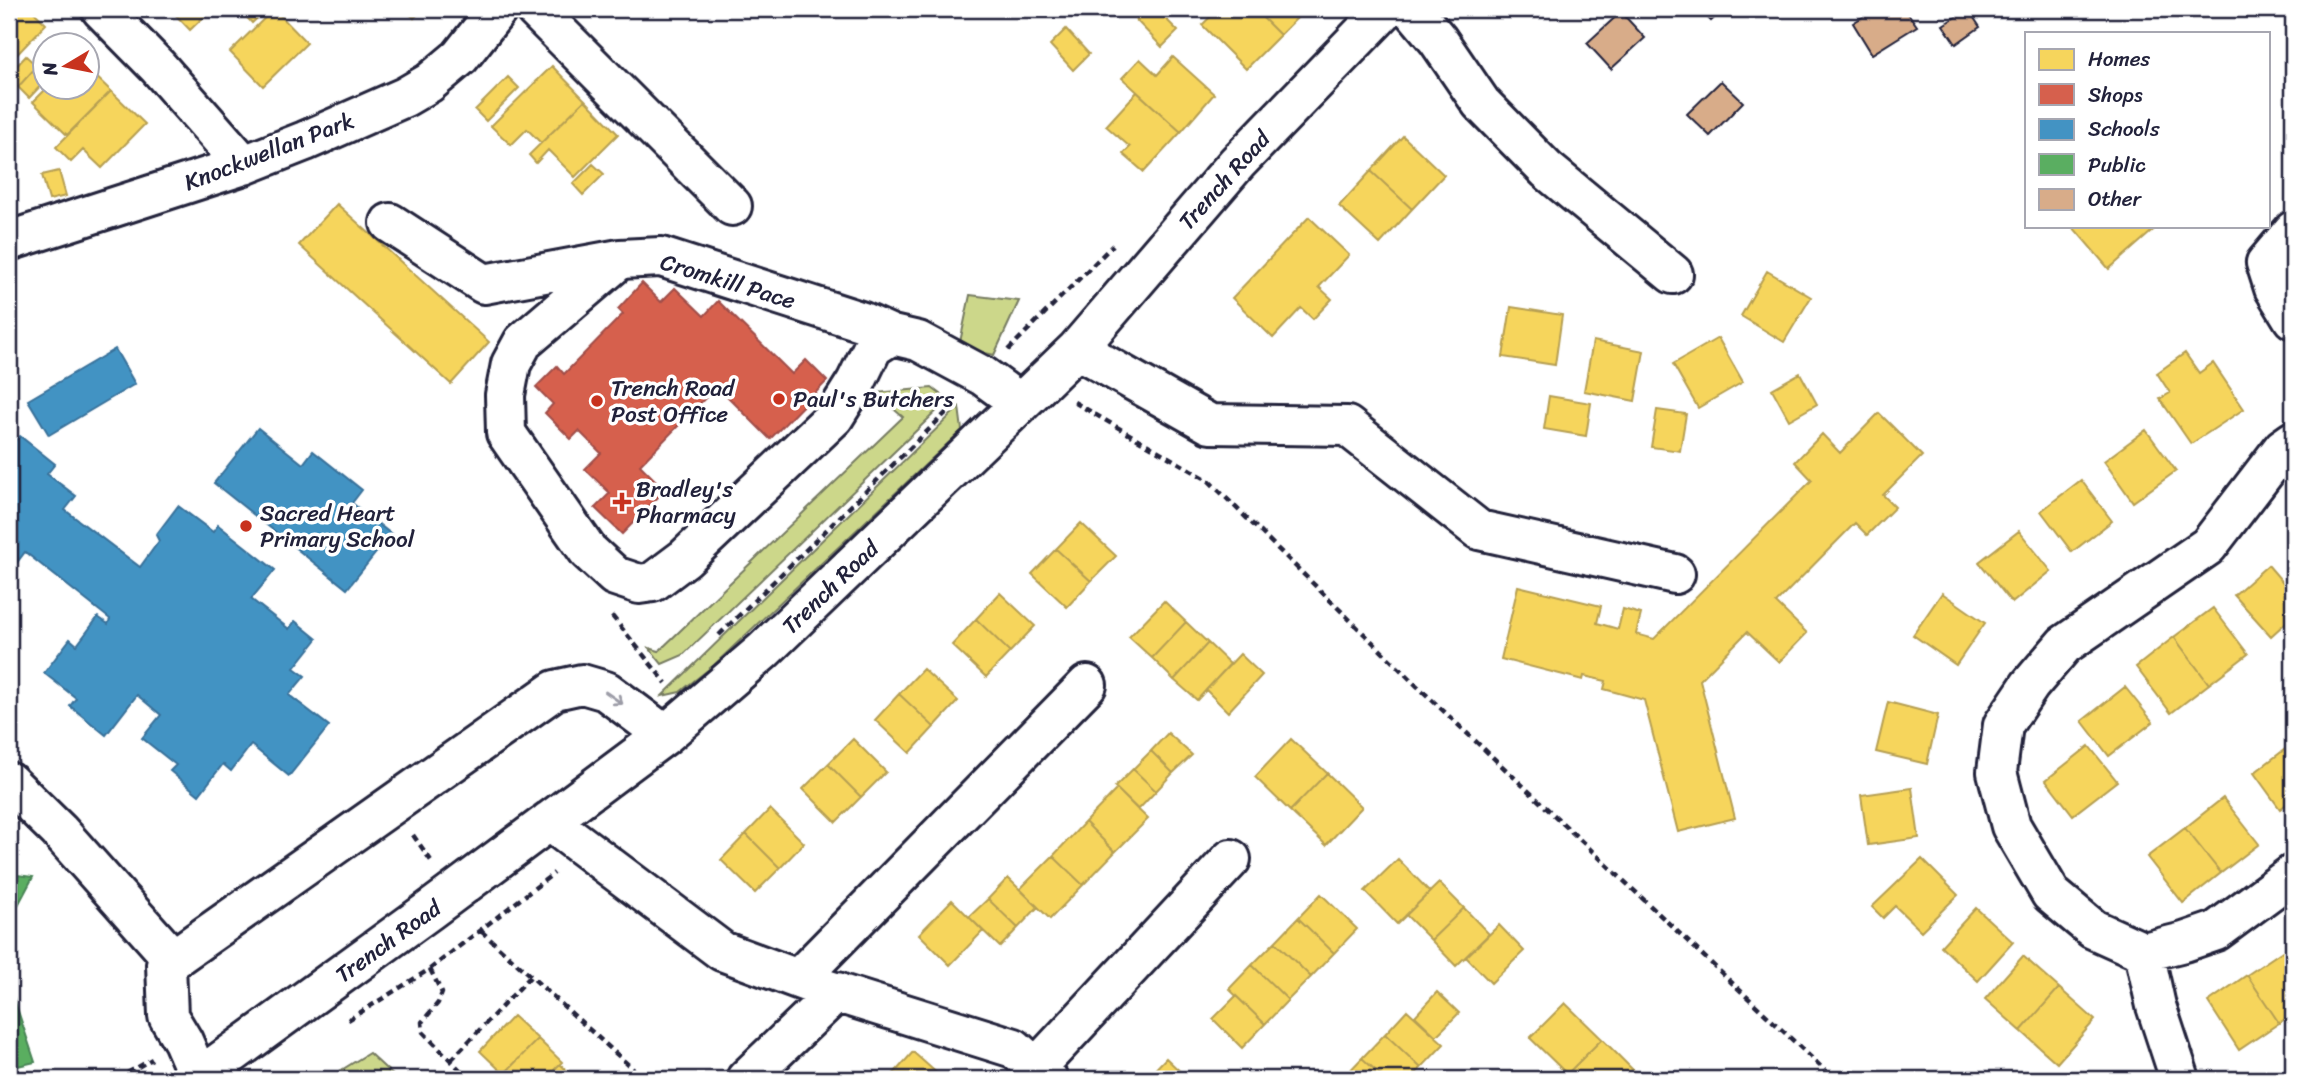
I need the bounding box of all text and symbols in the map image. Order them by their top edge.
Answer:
north arrow [32,32,102,102]
legend [2025,32,2270,228]
text: Homes [2088,40,2150,78]
text: N [32,59,67,79]
text: Shops [2088,76,2143,114]
street label: Knockwellan Park [178,100,360,203]
text: Schools [2088,110,2160,148]
street label: Trench Road [1168,119,1282,240]
text: Public [2088,146,2146,184]
text: Other [2088,180,2143,218]
street label: Cromkill Pace [655,241,801,322]
place label: Trench Road Post Office [611,368,736,435]
place label: Paul's Butchers [793,379,954,420]
marker: Paul's Butchers [771,391,787,407]
marker: Trench Road Post Office [589,393,605,409]
place label: Bradley's Pharmacy [636,469,736,536]
place label: Sacred Heart Primary School [260,493,415,560]
marker: Bradley's Pharmacy [614,494,630,510]
marker: Sacred Heart Primary School [238,518,254,534]
street label: Trench Road [772,529,890,645]
one-way arrow [604,691,623,705]
street label: Trench Road [326,888,452,994]

